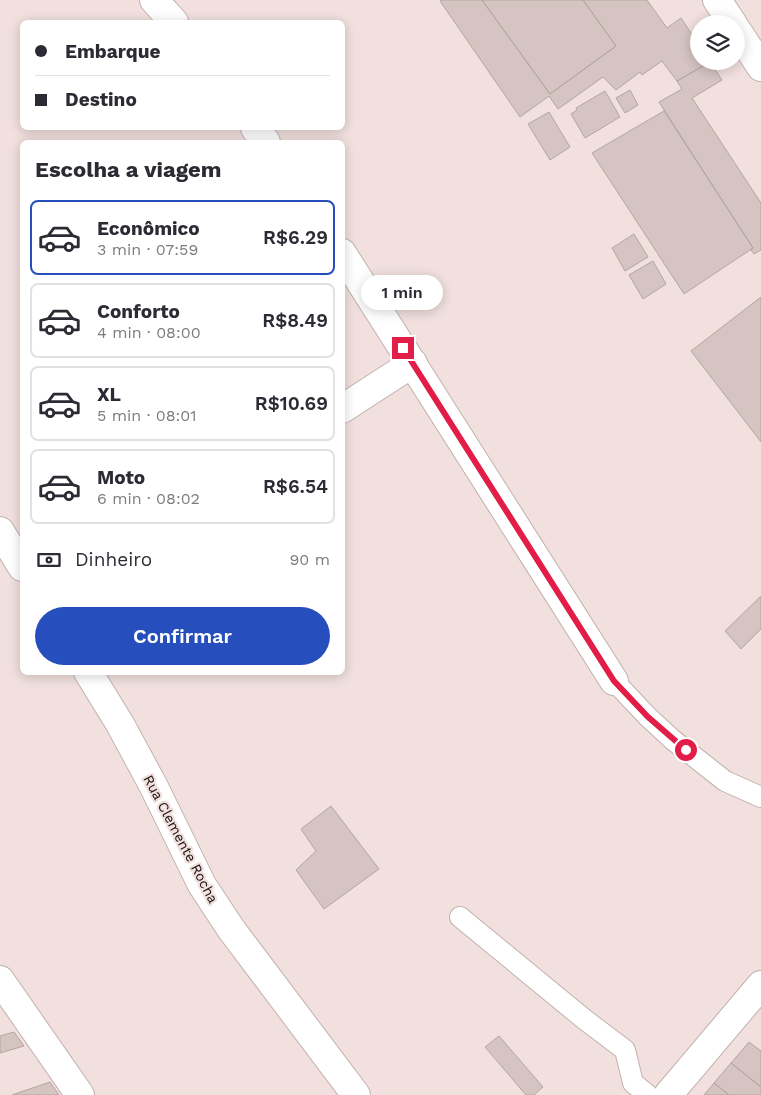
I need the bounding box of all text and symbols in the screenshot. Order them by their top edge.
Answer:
map controls [690,15,745,70]
button: layers [690,15,745,70]
text: Embarque [65,40,160,63]
text: Destino [65,88,137,111]
text: Escolha a viagem [35,157,222,182]
icon: car [37,215,82,260]
text: Econômico [97,217,200,240]
text: R$6.29 [263,226,328,249]
text: 3 min · 07:59 [97,240,198,259]
callout: 1 min [362,276,444,310]
text: 1 min [381,283,423,302]
icon: car [37,298,82,343]
text: Conforto [97,300,180,323]
text: R$8.49 [262,309,328,332]
text: 4 min · 08:00 [97,323,201,342]
route end [392,337,414,359]
icon: car [37,381,82,426]
text: XL [97,383,121,406]
text: R$10.69 [255,392,328,415]
text: 5 min · 08:01 [97,406,196,425]
icon: car [37,464,82,509]
text: Moto [97,466,145,489]
text: R$6.54 [263,475,328,498]
text: 6 min · 08:02 [97,489,200,508]
icon: cash [35,546,63,574]
text: Dinheiro [75,548,152,571]
text: 90 m [289,550,330,569]
button: Confirmar [35,607,330,665]
route start [675,739,697,761]
street label: Rua Clemente Rocha [140,772,222,906]

